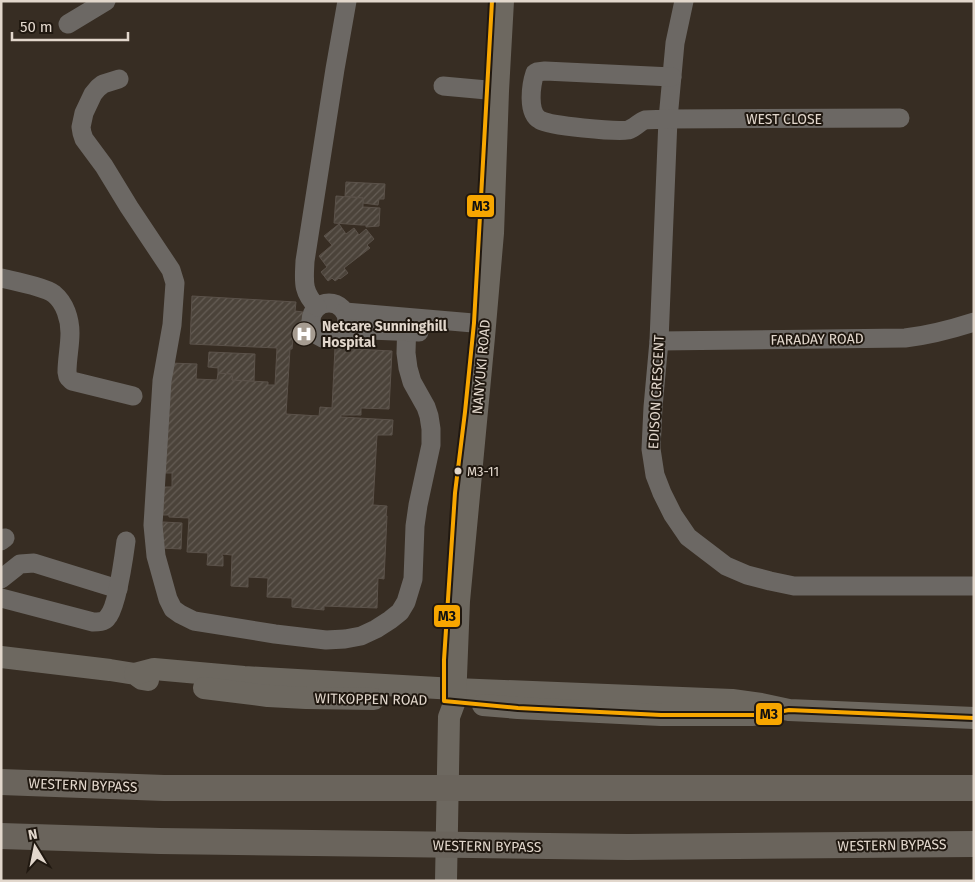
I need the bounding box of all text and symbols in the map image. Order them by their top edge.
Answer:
scale bar [12,10,129,42]
text: 50 m [20,18,53,36]
street label: WEST CLOSE [746,111,822,128]
line badge: M3 [466,194,495,218]
text: M3 [472,198,490,215]
place label: Netcare Sunninghill Hospital [322,318,448,351]
street label: NANYUKI ROAD [469,319,494,415]
hospital icon: Netcare Sunninghill Hospital [291,321,317,347]
street label: FARADAY ROAD [770,330,864,349]
street label: EDISON CRESCENT [645,334,668,450]
place label: M3-11 [467,464,499,479]
marker: M3-11 [453,466,463,476]
line badge: M3 [433,604,461,628]
text: M3 [438,608,456,625]
street label: WITKOPPEN ROAD [315,690,427,709]
line badge: M3 [755,702,783,726]
text: M3 [760,706,778,723]
street label: WESTERN BYPASS [28,775,138,796]
north arrow [10,822,60,872]
text: N [27,826,39,844]
street label: WESTERN BYPASS [837,836,947,855]
street label: WESTERN BYPASS [432,837,542,856]

